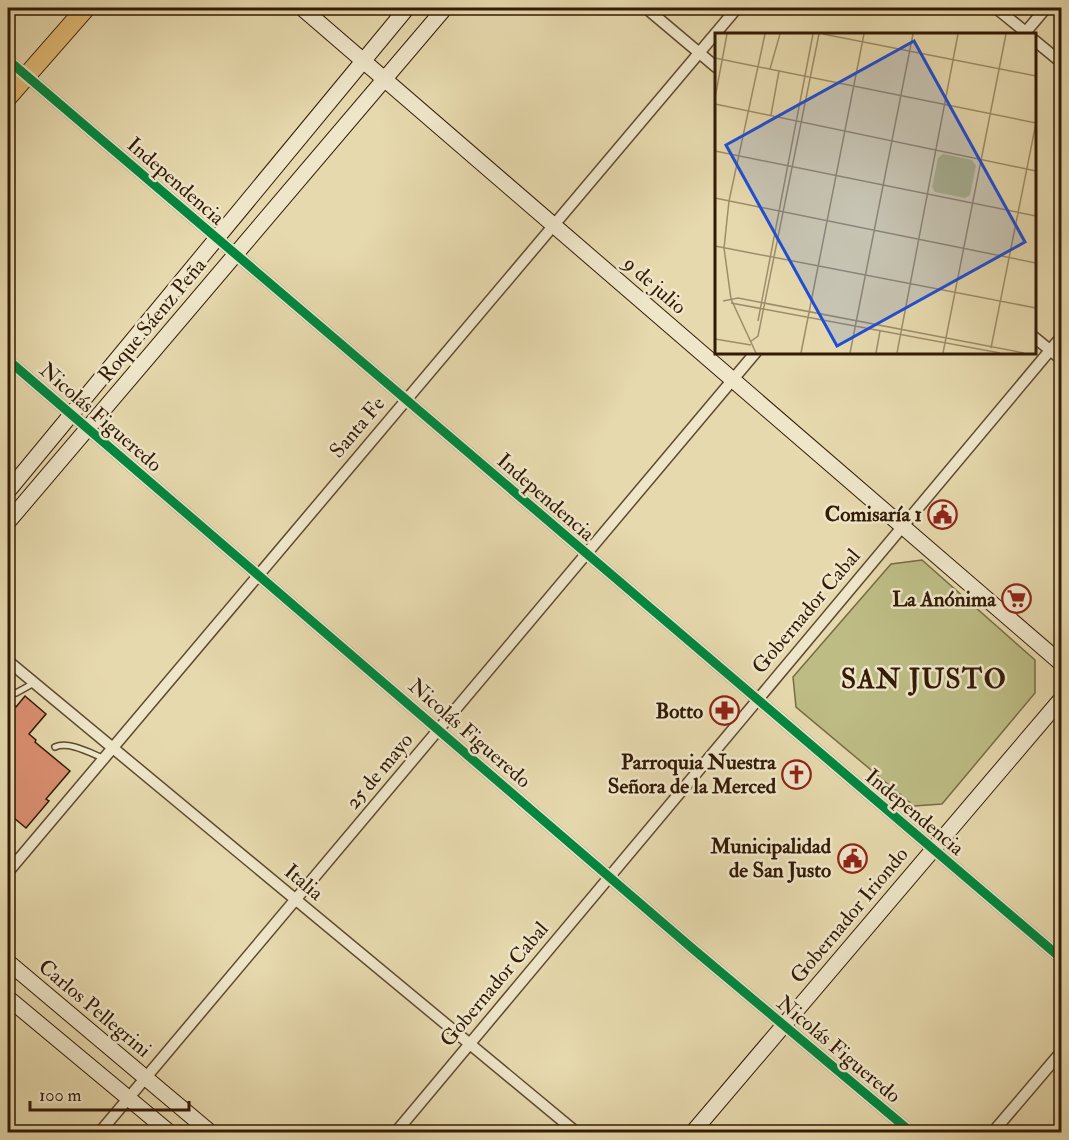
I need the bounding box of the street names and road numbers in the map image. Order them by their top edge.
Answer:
street label: Independencia [121,131,230,232]
street label: 9 de julio [616,249,692,320]
street label: Roque Sáenz Peña [92,252,213,388]
street label: Nicolás Figueredo [34,357,168,478]
street label: Santa Fe [324,391,391,464]
street label: Independencia [491,447,600,548]
street label: Gobernador Cabal [746,543,867,679]
street label: Nicolás Figueredo [403,673,537,794]
street label: 25 de mayo [340,728,419,815]
street label: Independencia [860,763,970,862]
street label: Gobernador Iriondo [784,842,914,989]
street label: Italia [278,858,329,907]
street label: Gobernador Cabal [434,916,555,1052]
street label: Carlos Pellegrini [33,953,157,1064]
street label: Nicolás Figueredo [771,990,906,1109]

